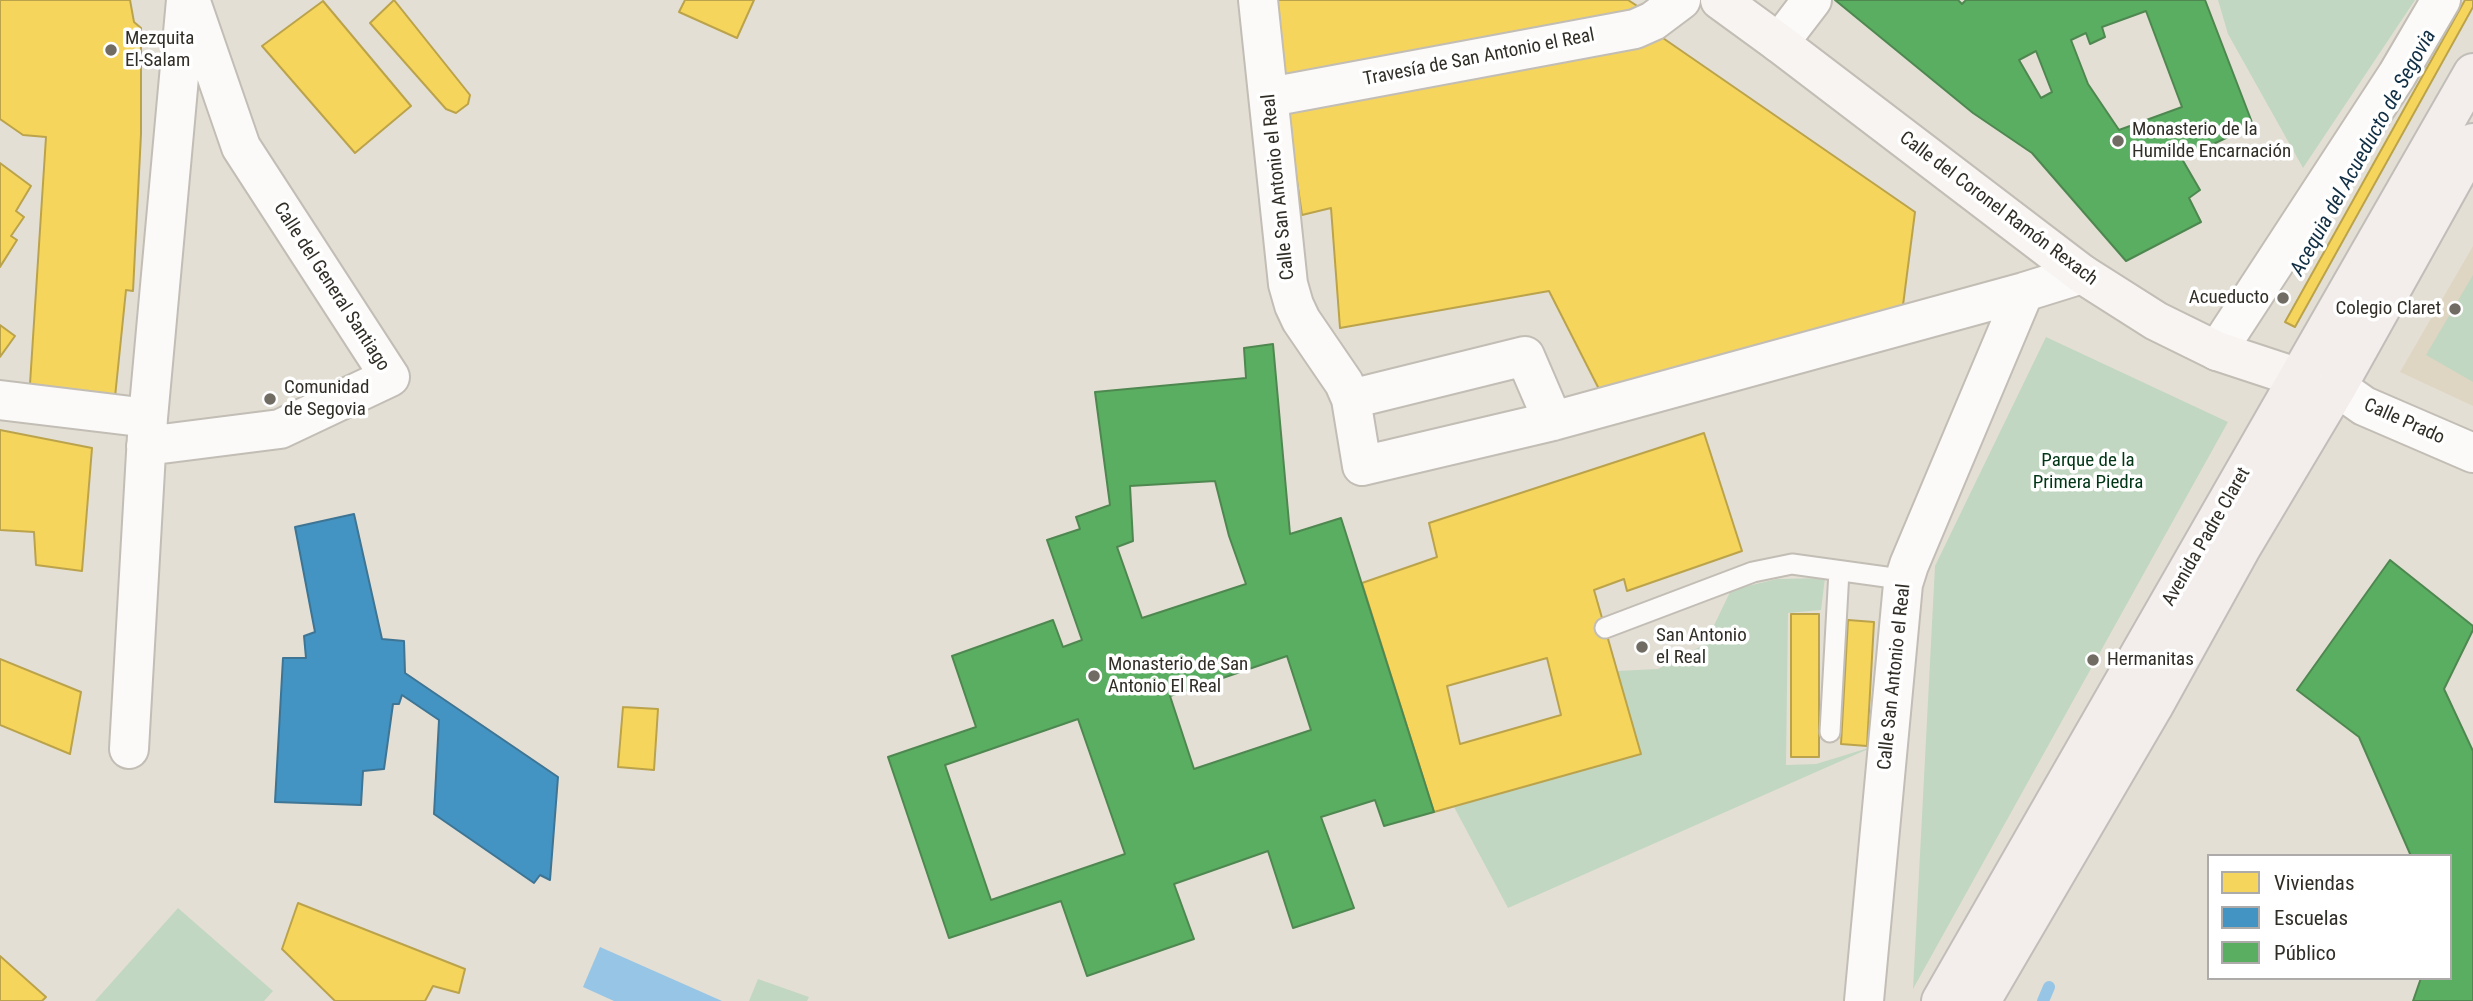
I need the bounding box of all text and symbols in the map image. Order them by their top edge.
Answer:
street label: Travesía de San Antonio el Real [1361,24,1597,92]
water label: Acequia del Acueducto de Segovia [2286,25,2442,281]
place label: Mezquita El-Salam [125,28,194,72]
marker: Mezquita El-Salam [103,42,119,58]
street label: Calle San Antonio el Real [1258,93,1300,281]
place label: Monasterio de la Humilde Encarnación [2132,119,2291,163]
street label: Calle del Coronel Ramón Rexach [1894,127,2102,291]
marker: Monasterio de la Humilde Encarnación [2110,133,2126,149]
street label: Calle del General Santiago [268,198,394,376]
place label: Acueducto [2189,287,2269,309]
marker: Acueducto [2275,290,2291,306]
place label: Colegio Claret [2335,298,2441,320]
marker: Colegio Claret [2447,301,2463,317]
place label: Comunidad de Segovia [284,377,369,421]
marker: Comunidad de Segovia [262,391,278,407]
street label: Calle Prado [2360,394,2448,450]
park label: Parque de la Primera Piedra [2033,450,2143,494]
street label: Avenida Padre Claret [2158,464,2256,610]
street label: Calle San Antonio el Real [1874,583,1916,771]
place label: San Antonio el Real [1656,625,1747,669]
marker: San Antonio el Real [1634,639,1650,655]
place label: Hermanitas [2107,649,2194,671]
marker: Hermanitas [2085,652,2101,668]
place label: Monasterio de San Antonio El Real [1108,654,1248,698]
marker: Monasterio de San Antonio El Real [1086,668,1102,684]
legend [2207,854,2452,980]
text: Viviendas [2274,871,2354,895]
text: Escuelas [2274,906,2348,930]
text: Público [2274,941,2336,965]

